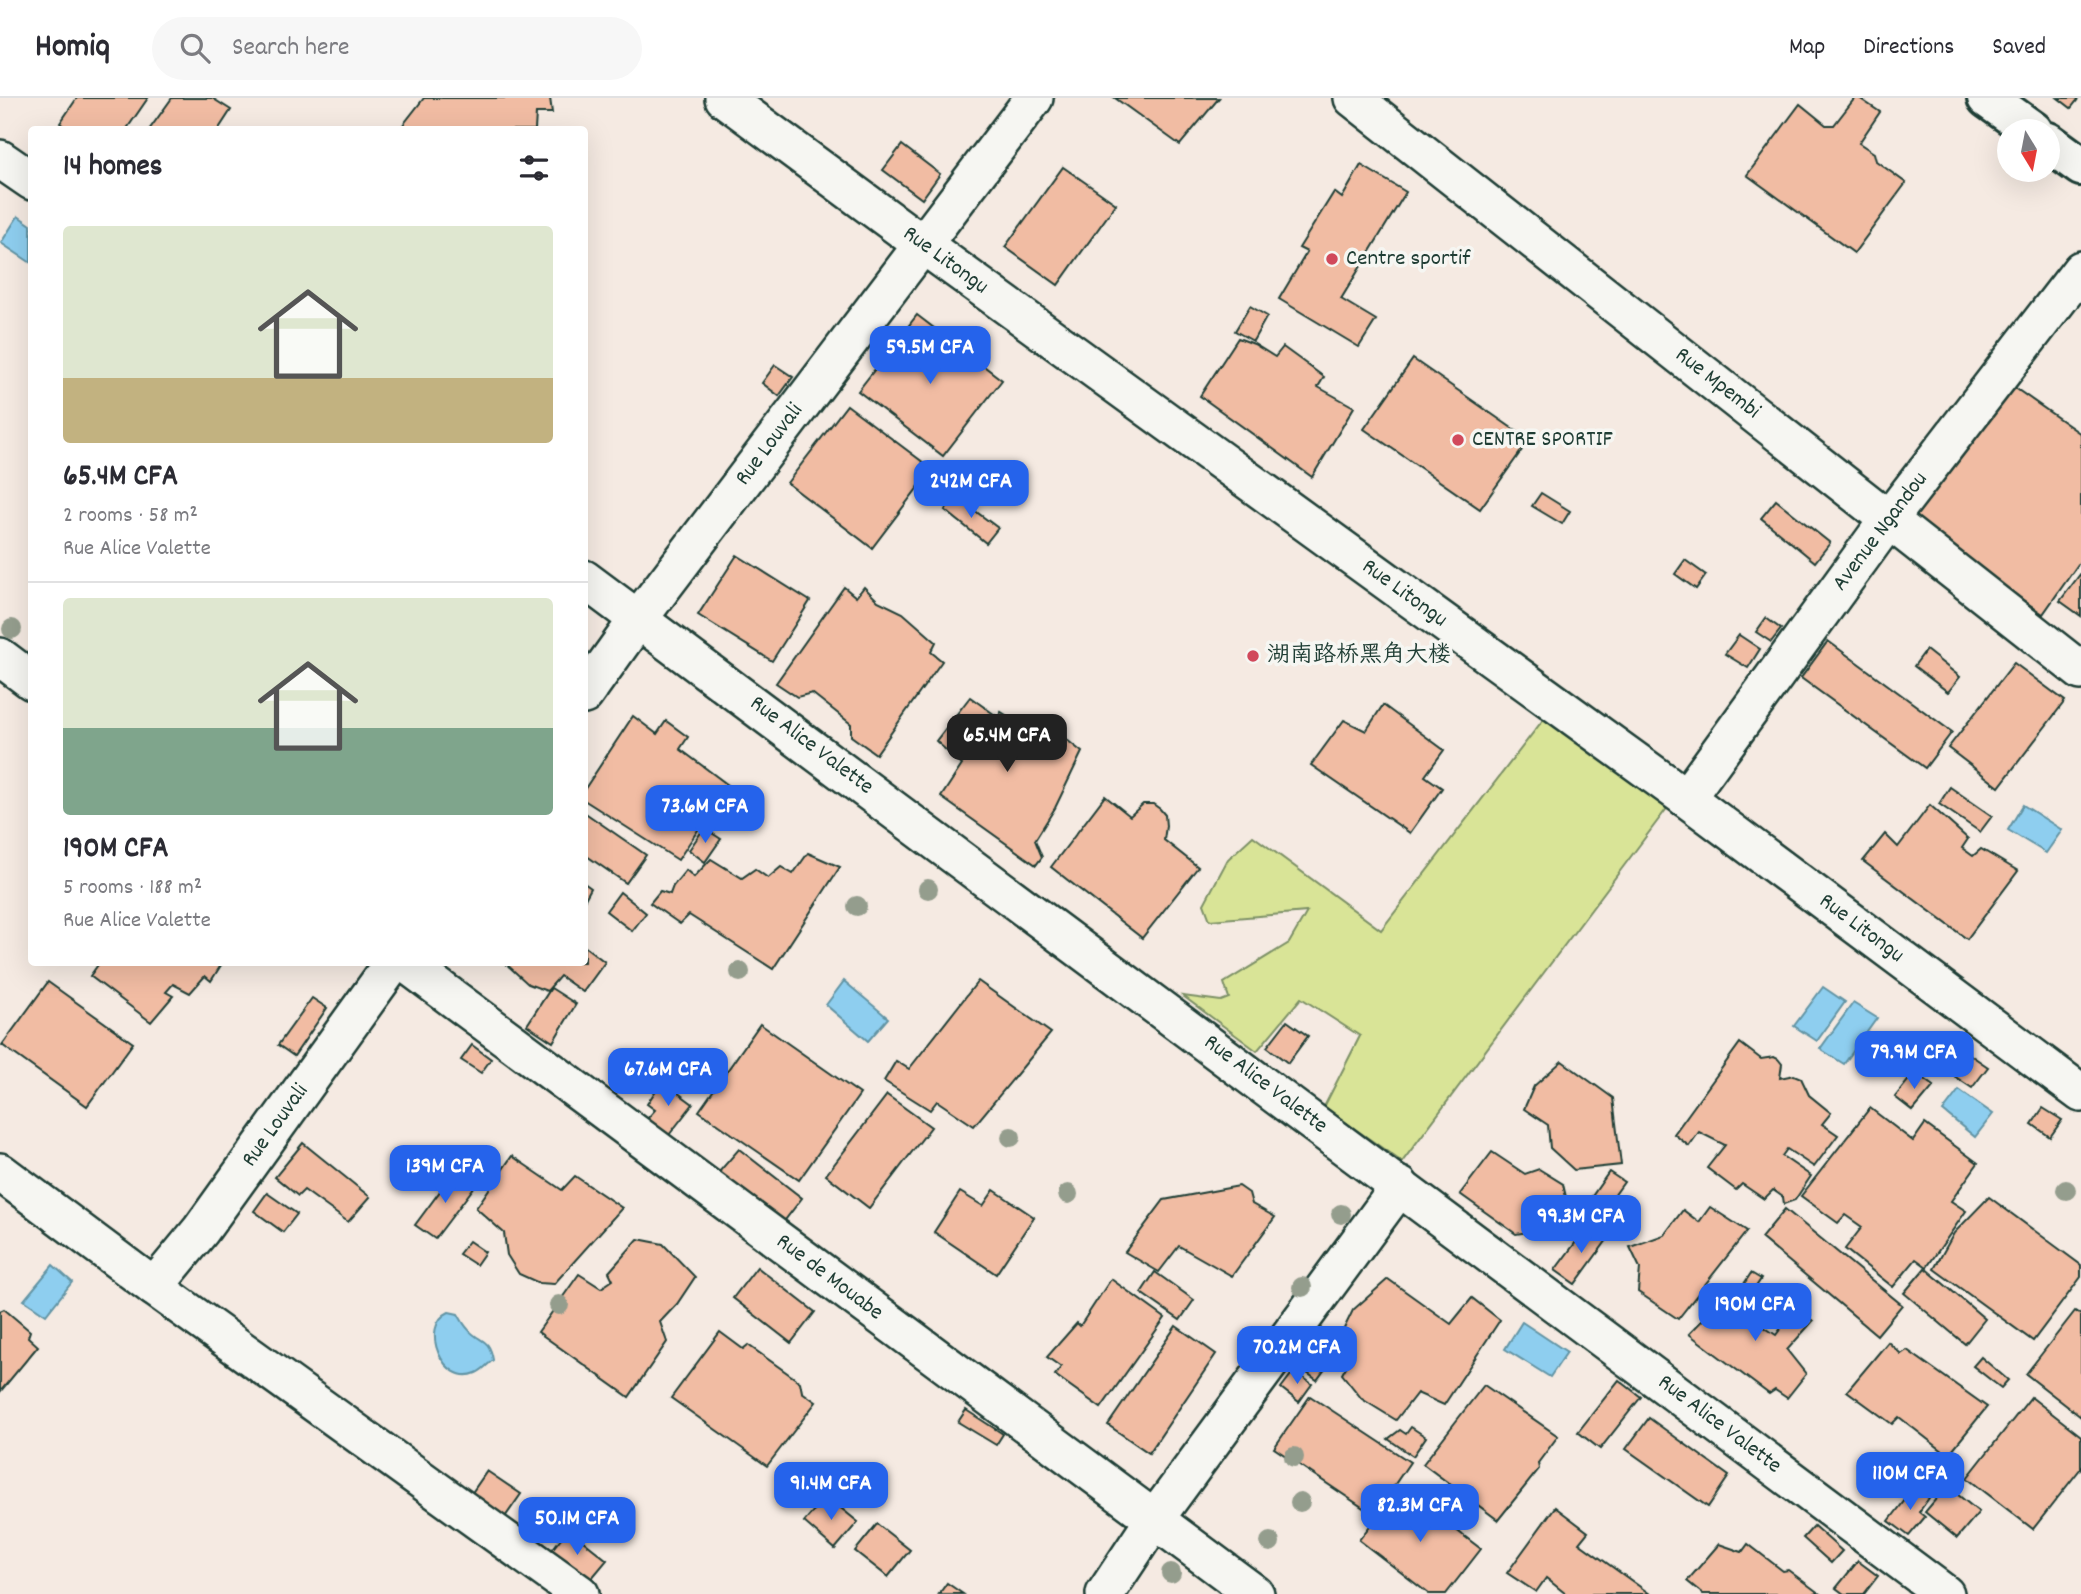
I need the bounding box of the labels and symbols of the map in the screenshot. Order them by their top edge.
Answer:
north arrow [1997,119,2060,182]
street label: Rue Litongu [895,218,995,304]
place label: Centre sportif [1346,243,1471,276]
marker: Centre sportif [1324,251,1340,267]
pin: 59.5M CFA [850,327,1010,386]
street label: Rue Mpembi [1667,340,1767,428]
street label: Rue Louvali [728,397,812,493]
place label: CENTRE SPORTIF [1472,424,1614,457]
marker: CENTRE SPORTIF [1450,432,1466,448]
pin: 242M CFA [899,460,1043,520]
street label: Avenue Ngandou [1825,465,1937,599]
street label: Rue Litongu [1354,551,1454,637]
place label: 湖南路桥黑角大楼 [1267,640,1451,673]
marker: 湖南路桥黑角大楼 [1245,648,1261,664]
street label: Rue Alice Valette [742,688,880,804]
pin: 65.4M CFA [927,714,1087,774]
pin: 73.6M CFA [625,786,785,845]
street label: Rue Litongu [1811,886,1911,972]
street label: Rue Alice Valette [1196,1027,1334,1143]
pin: 79.9M CFA [1834,1032,1994,1091]
pin: 67.6M CFA [588,1048,748,1108]
street label: Rue Louvali [234,1077,318,1175]
pin: 139M CFA [373,1146,517,1205]
pin: 99.3M CFA [1501,1196,1661,1255]
street label: Rue de Mouabe [768,1227,890,1329]
pin: 190M CFA [1683,1284,1827,1343]
pin: 70.2M CFA [1217,1326,1377,1386]
street label: Rue Alice Valette [1650,1367,1788,1483]
pin: 110M CFA [1838,1452,1982,1512]
pin: 91.4M CFA [751,1462,911,1522]
pin: 82.3M CFA [1340,1484,1500,1544]
pin: 50.1M CFA [497,1498,657,1557]

